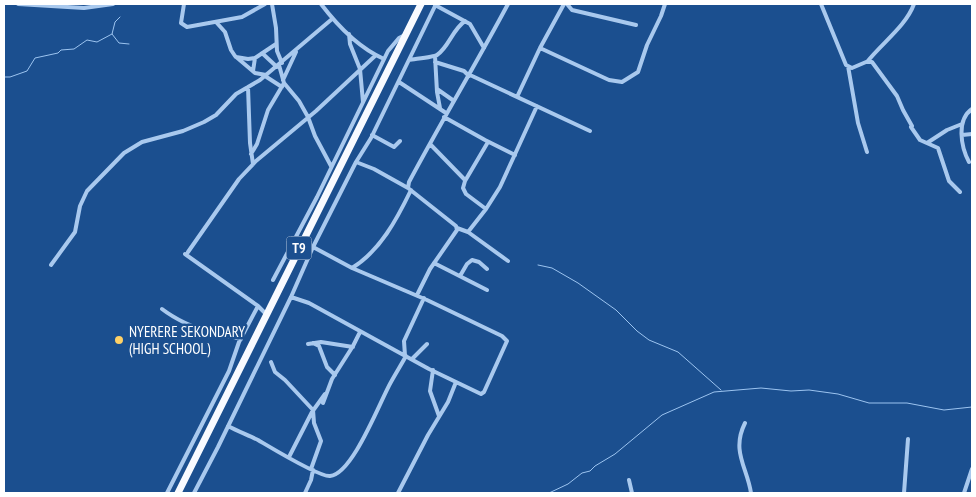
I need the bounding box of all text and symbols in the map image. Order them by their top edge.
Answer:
road number: T9 [286,237,312,260]
place label: NYERERE SEKONDARY (HIGH SCHOOL) [129,322,245,358]
marker: NYERERE SEKONDARY (HIGH SCHOOL) [113,334,125,346]

